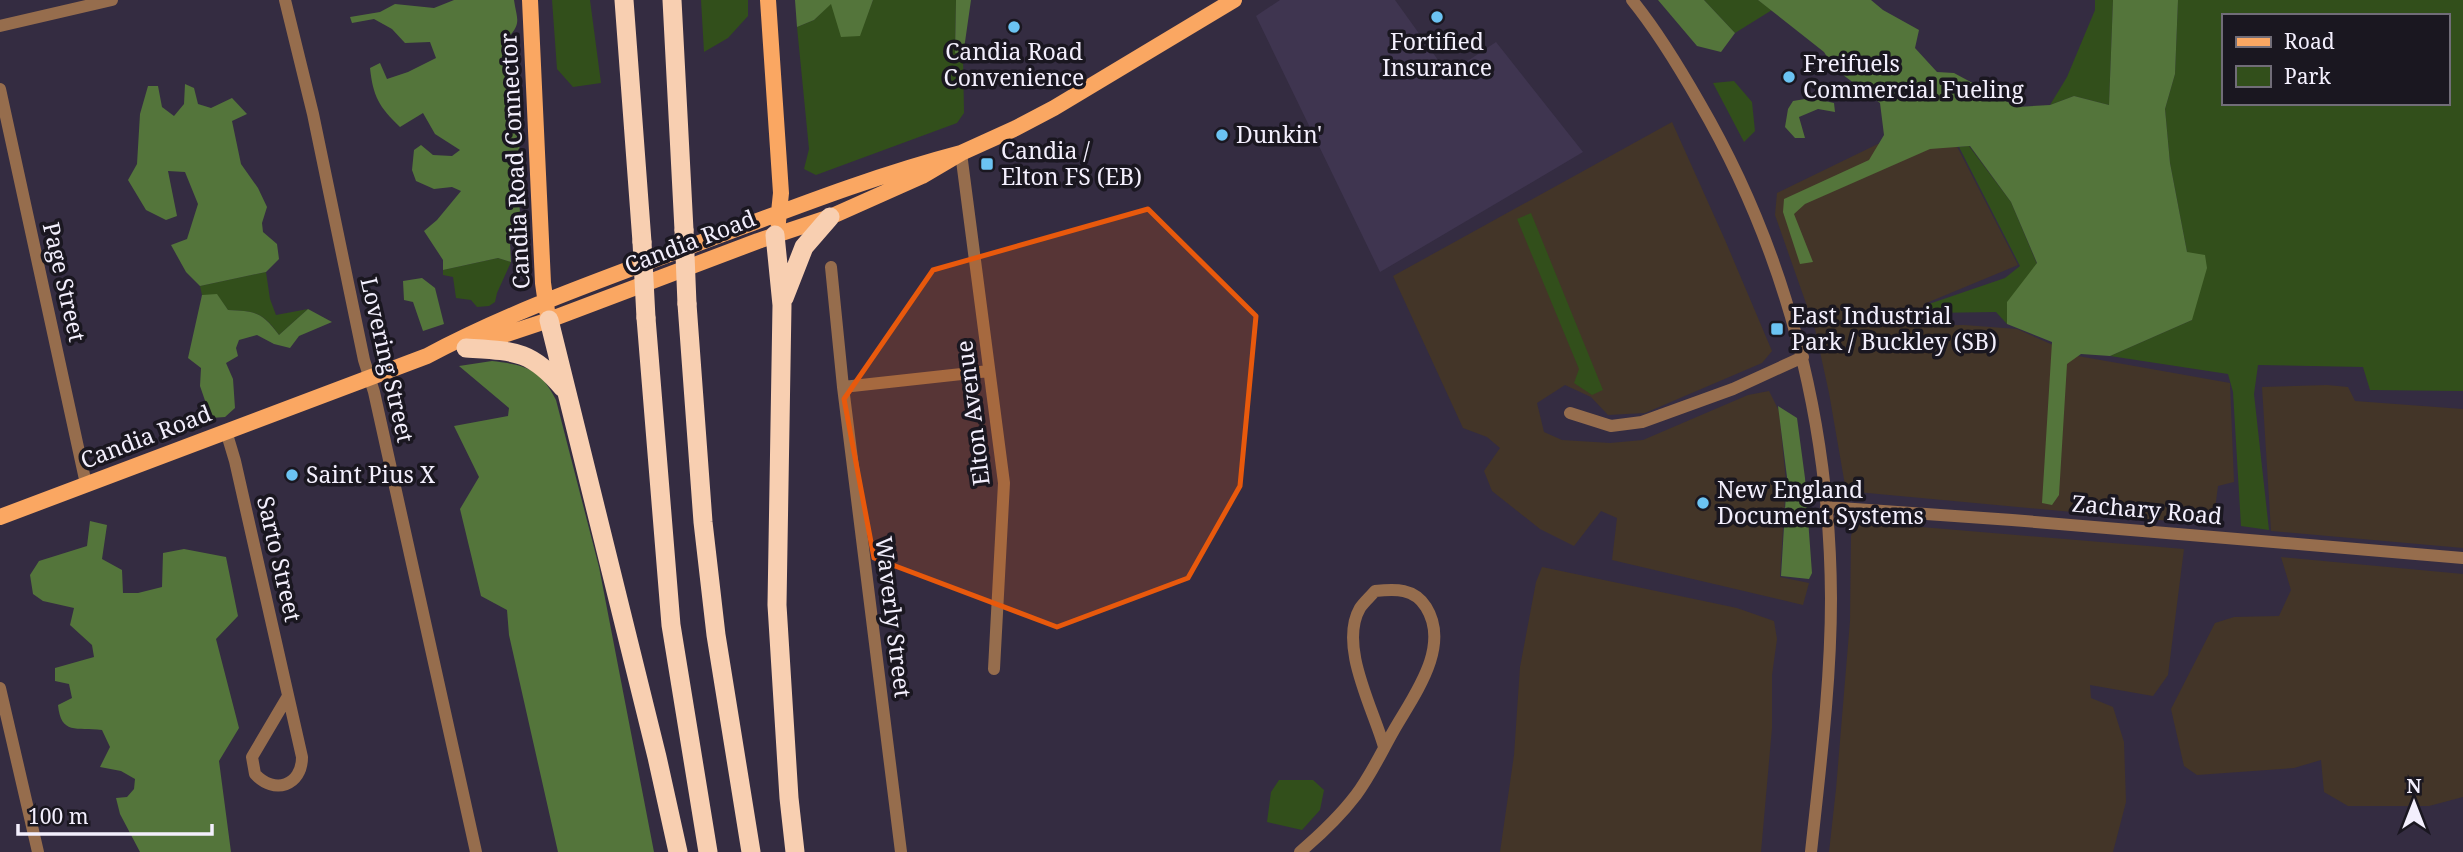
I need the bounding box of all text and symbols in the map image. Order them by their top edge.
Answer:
marker: Fortified Insurance [1429,9,1445,25]
legend [2222,14,2449,105]
marker: Candia Road Convenience [1006,19,1022,35]
place label: Fortified Insurance [1382,25,1492,83]
text: Road [2284,27,2335,55]
street label: Candia Road Connector [491,32,537,290]
place label: Candia Road Convenience [944,35,1084,93]
place label: Freifuels Commercial Fueling [1803,47,2025,105]
text: Park [2284,62,2331,90]
marker: Freifuels Commercial Fueling [1781,69,1797,85]
place label: Dunkin' [1236,118,1322,150]
marker: Dunkin' [1214,127,1230,143]
place label: Candia / Elton FS (EB) [1001,134,1142,192]
marker: Candia / Elton FS (EB) [979,156,995,172]
street label: Candia Road [620,201,760,281]
street label: Page Street [36,219,94,345]
street label: Lovering Street [353,274,423,446]
place label: East Industrial Park / Buckley (SB) [1791,299,1997,357]
marker: East Industrial Park / Buckley (SB) [1769,321,1785,337]
street label: Elton Avenue [947,339,997,487]
street label: Candia Road [76,396,216,476]
place label: Saint Pius X [306,458,435,490]
marker: Saint Pius X [284,467,300,483]
place label: New England Document Systems [1717,473,1924,531]
street label: Zachary Road [2071,486,2224,532]
street label: Sarto Street [250,493,310,625]
marker: New England Document Systems [1695,495,1711,511]
street label: Waverly Street [868,534,920,699]
north arrow [2379,768,2449,838]
text: N [2407,773,2422,799]
scale bar [18,792,212,836]
text: 100 m [28,802,89,830]

